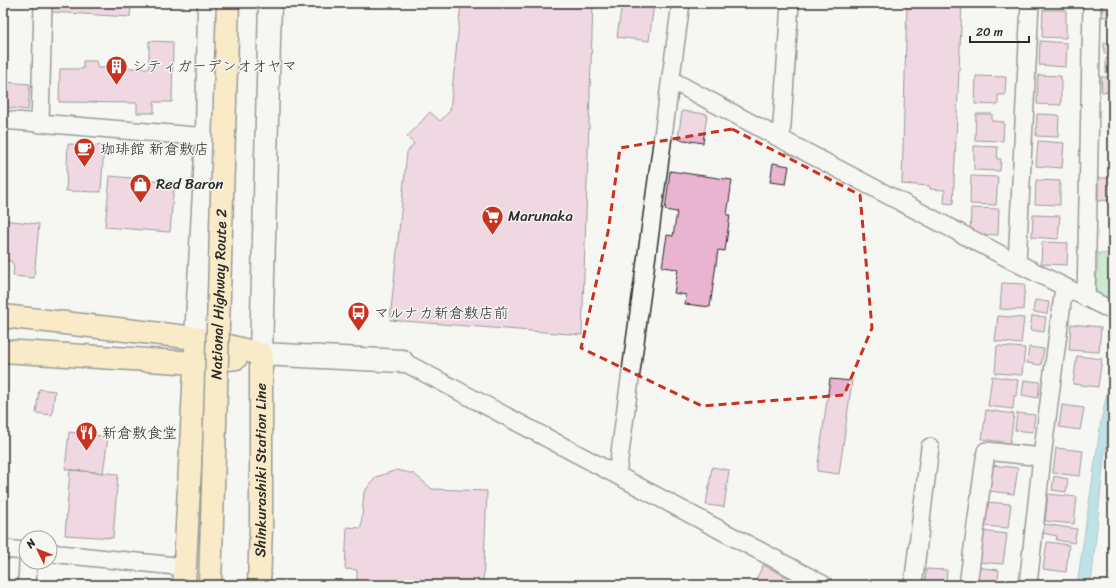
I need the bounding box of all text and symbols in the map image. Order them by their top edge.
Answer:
scale bar [970,18,1029,44]
text: 20 m [976,21,1003,43]
building icon: シティガーデンオオヤマ [103,53,129,86]
place label: シティガーデンオオヤマ [132,53,297,79]
cafe icon: 珈琲館 新倉敷店 [72,136,98,169]
place label: 珈琲館 新倉敷店 [100,136,209,162]
shop icon: Red Baron [127,171,153,204]
place label: Red Baron [156,171,224,197]
supermarket icon: Marunaka [479,203,505,236]
place label: Marunaka [508,203,574,229]
street label: National Highway Route 2 [203,208,235,380]
bus stop icon: マルナカ新倉敷店前 [345,300,371,333]
place label: マルナカ新倉敷店前 [374,300,509,326]
street label: Shinkurashiki Station Line [247,383,274,558]
restaurant icon: 新倉敷食堂 [73,420,99,453]
place label: 新倉敷食堂 [102,420,177,446]
north arrow [18,530,58,570]
text: N [21,534,41,554]

